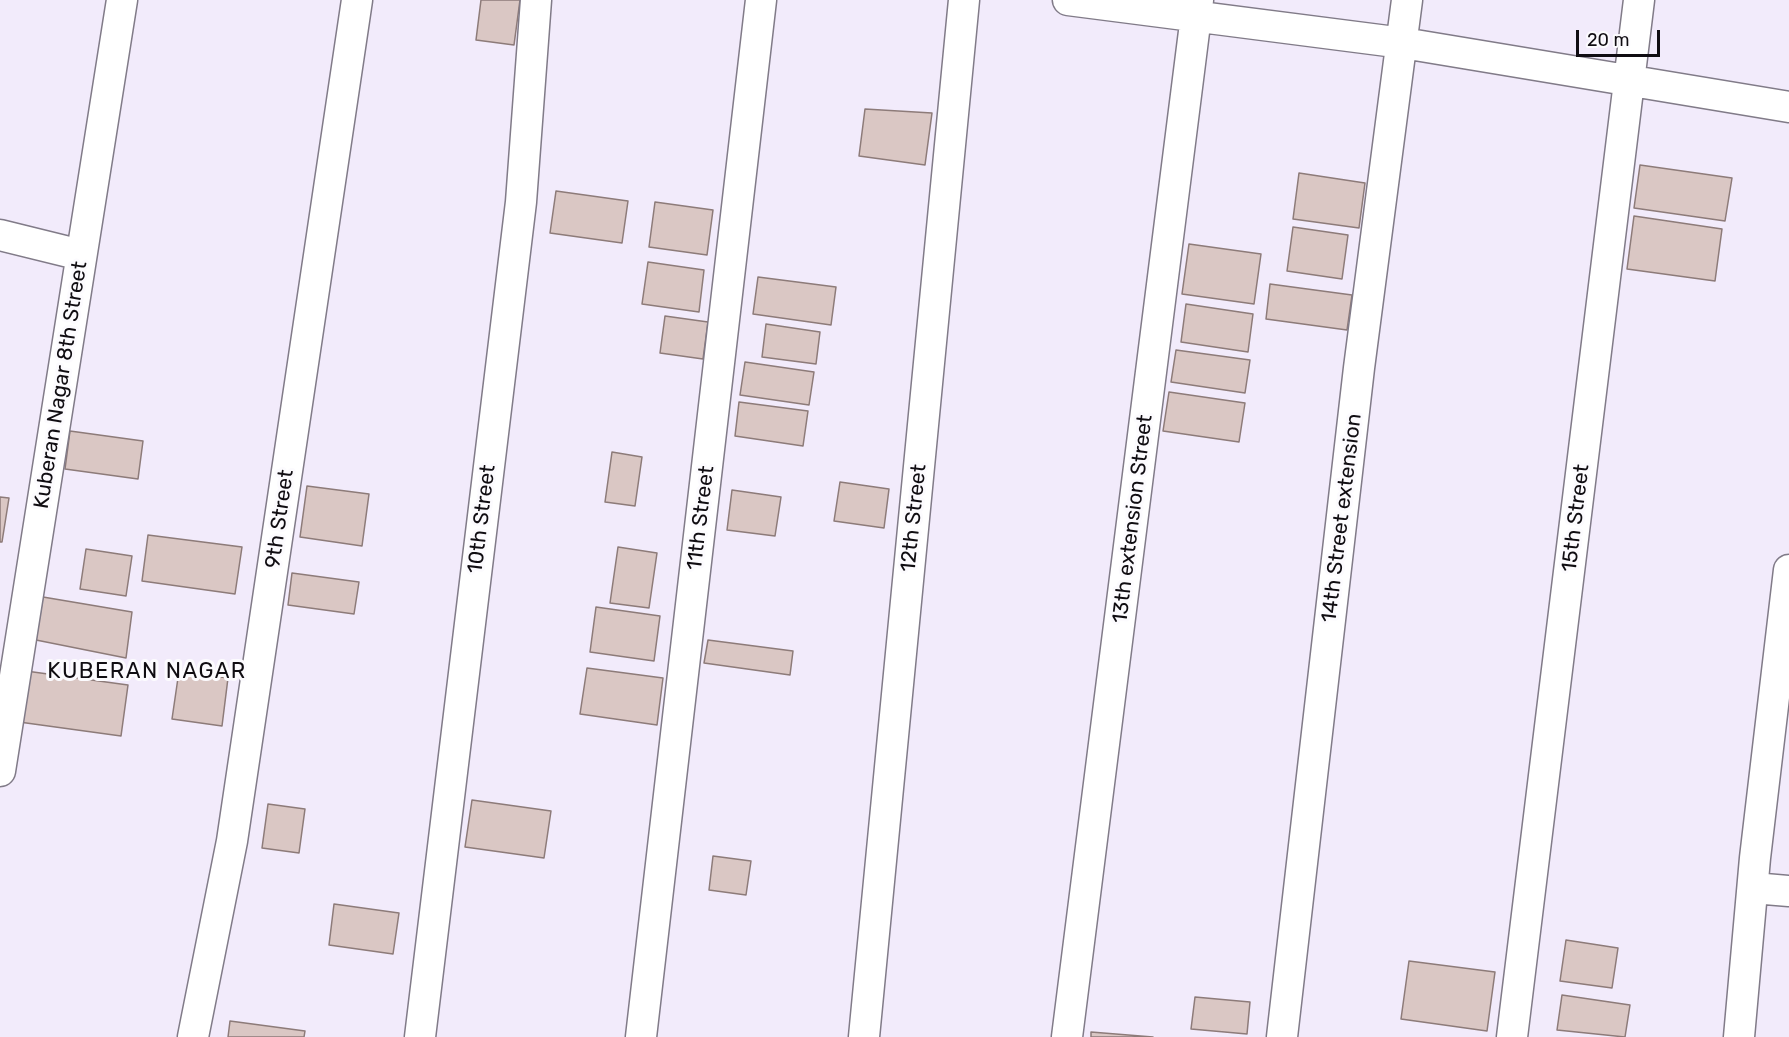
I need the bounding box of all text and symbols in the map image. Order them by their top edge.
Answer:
scale bar [1579,18,1663,56]
text: 20 m [1587,29,1629,51]
street label: Kuberan Nagar 8th Street [29,260,93,510]
street label: 14th Street extension [1317,412,1367,624]
street label: 13th extension Street [1108,413,1158,625]
street label: 10th Street [463,463,501,575]
street label: 12th Street [896,463,932,573]
street label: 15th Street [1557,463,1595,573]
street label: 11th Street [682,464,720,572]
street label: 9th Street [261,468,299,570]
district label: KUBERAN NAGAR [47,659,247,685]

